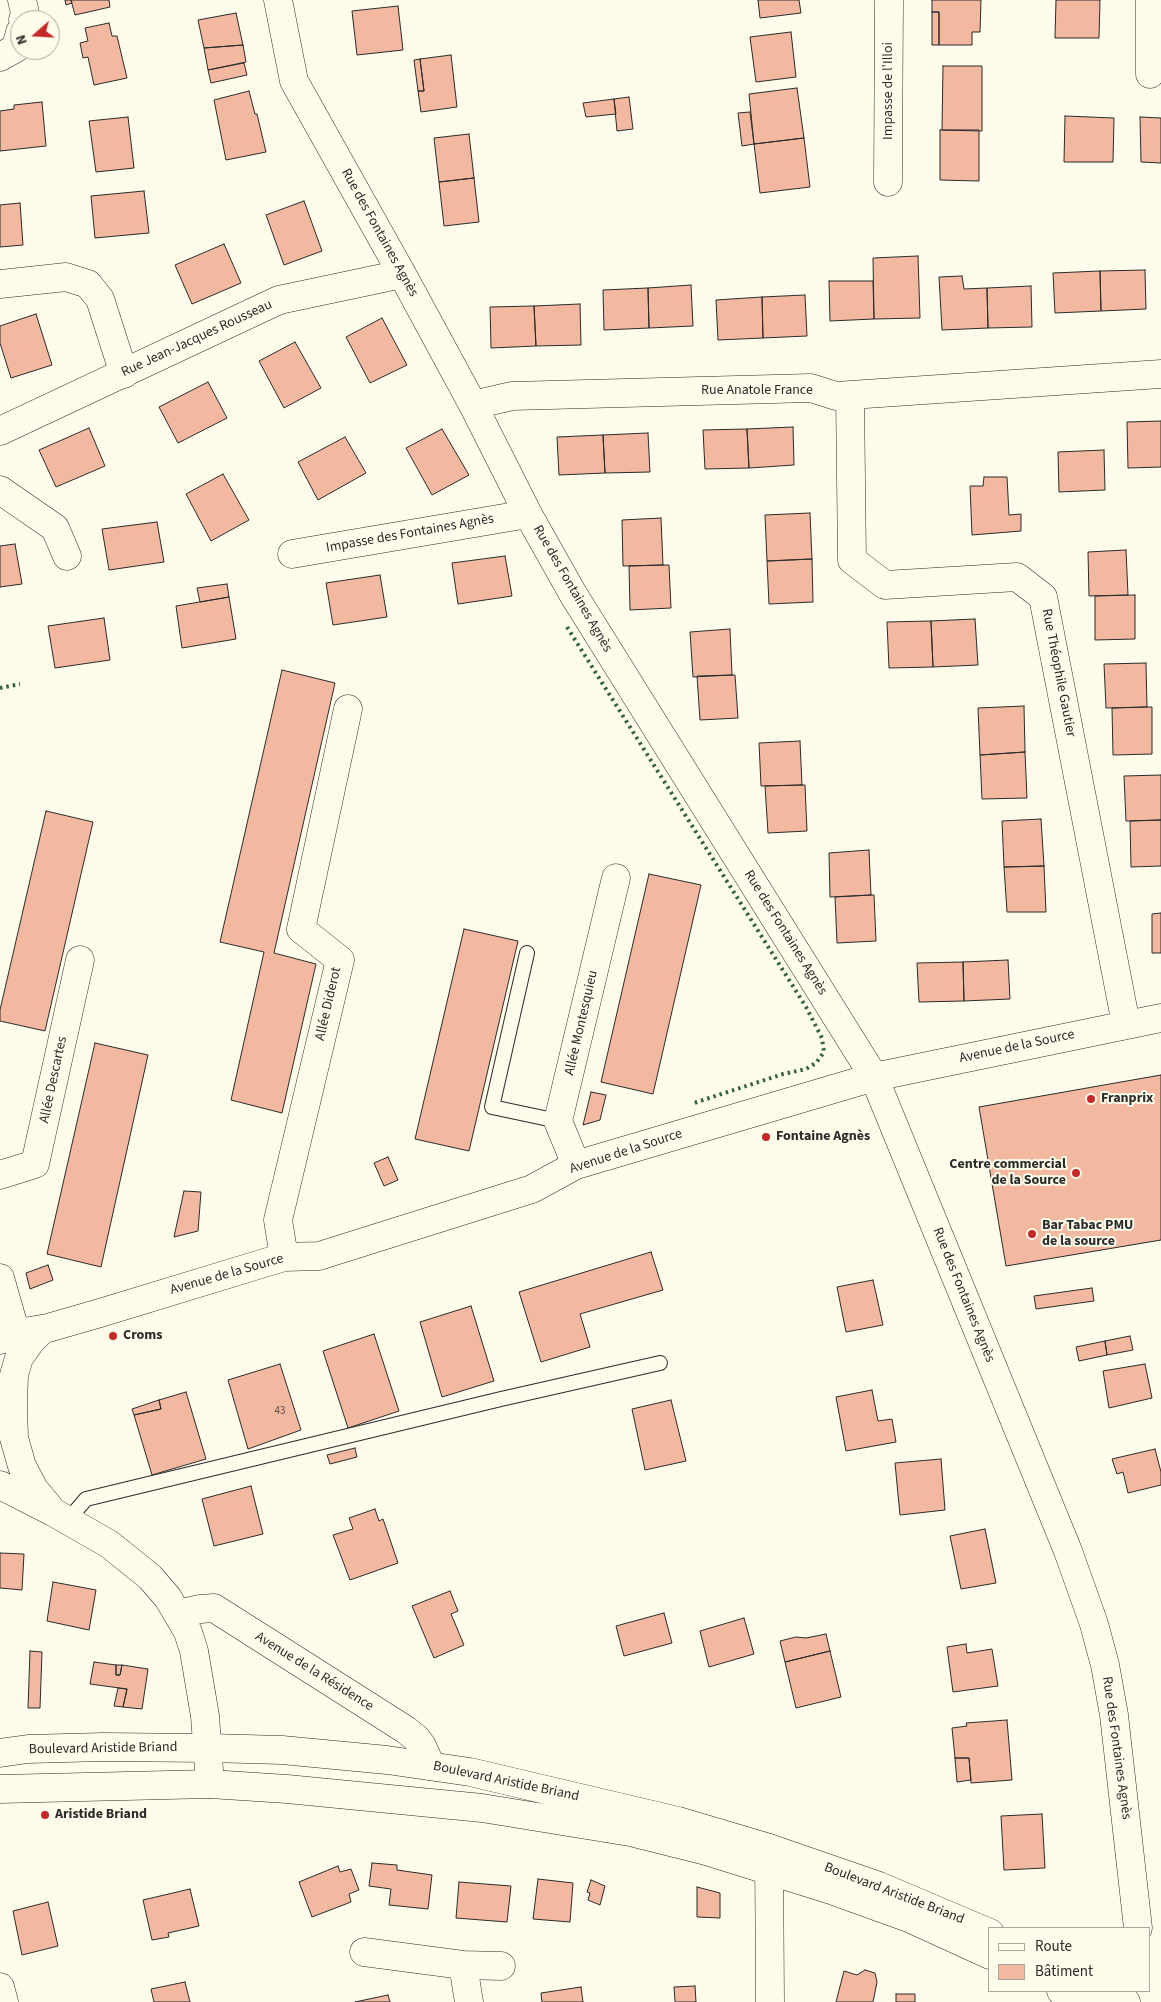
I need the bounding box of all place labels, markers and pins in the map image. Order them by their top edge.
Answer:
place label: Franprix [1101,1091,1153,1107]
marker: Franprix [1085,1093,1097,1105]
place label: Fontaine Agnès [776,1129,870,1145]
marker: Fontaine Agnès [760,1131,772,1143]
place label: Centre commercial de la Source [949,1157,1066,1190]
marker: Centre commercial de la Source [1070,1167,1082,1179]
place label: Bar Tabac PMU de la source [1042,1218,1133,1250]
marker: Bar Tabac PMU de la source [1026,1228,1038,1240]
place label: Croms [123,1328,163,1344]
marker: Croms [107,1330,119,1342]
place label: Aristide Briand [55,1807,147,1823]
marker: Aristide Briand [39,1809,51,1821]

